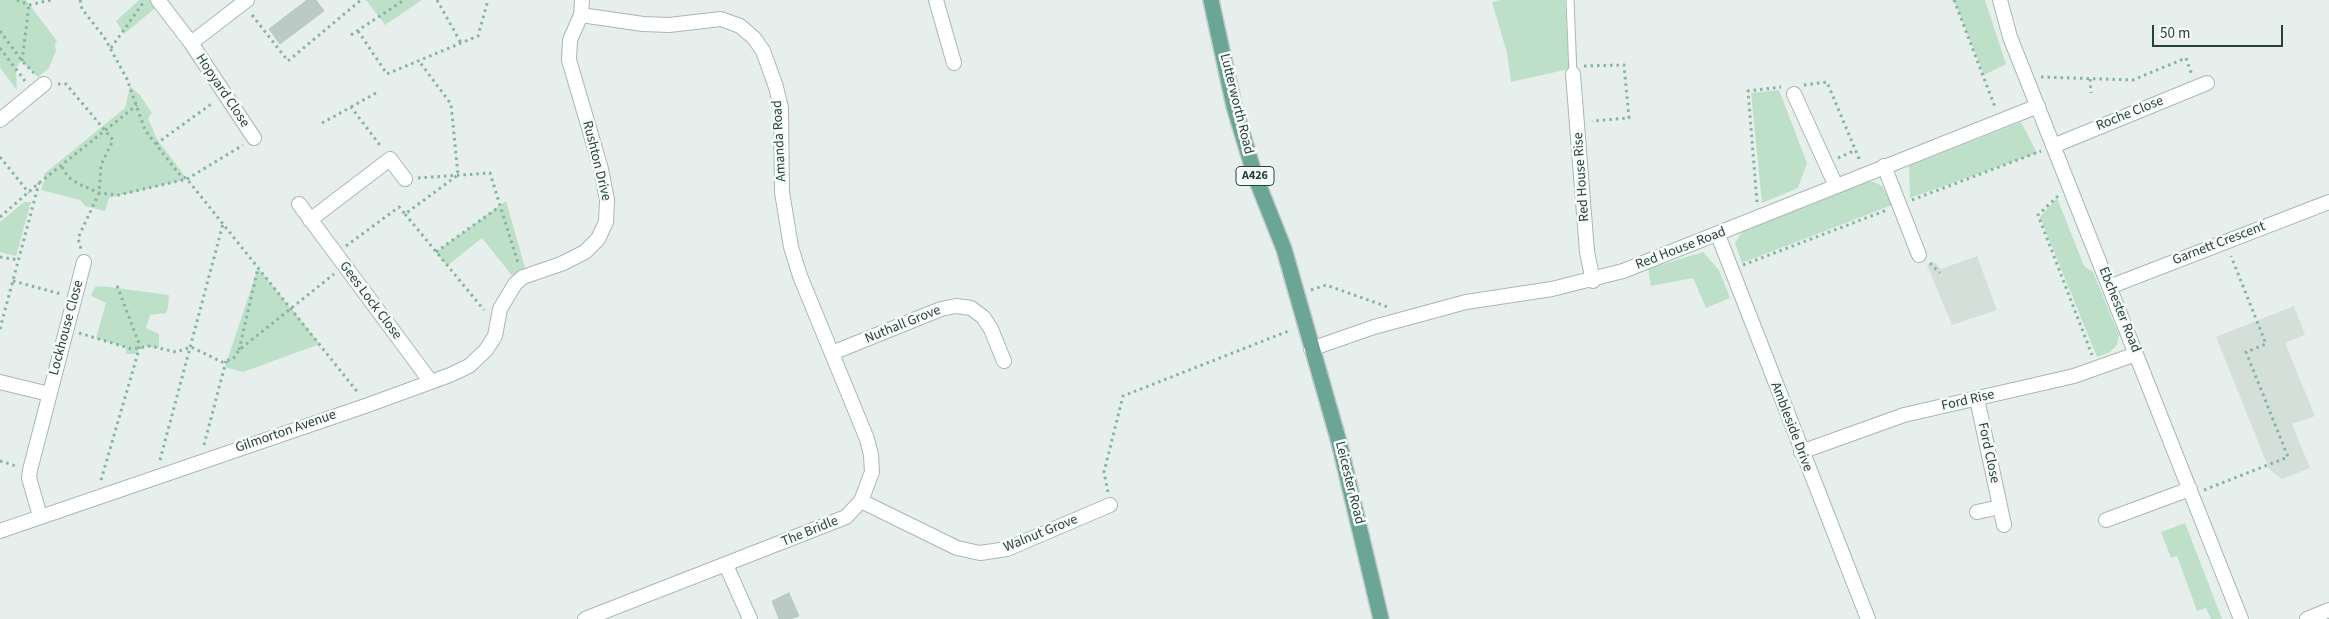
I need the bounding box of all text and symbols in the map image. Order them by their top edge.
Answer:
scale bar [2154,15,2285,47]
text: 50 m [2160,23,2190,44]
street label: Hopyard Close [191,51,253,131]
street label: Lutterworth Road [1215,52,1257,156]
street label: Roche Close [2094,93,2166,135]
street label: Amanda Road [769,100,791,182]
street label: Rushton Drive [578,119,614,203]
street label: Red House Rise [1570,132,1594,222]
road number: A426 [1236,167,1274,186]
street label: Garnett Crescent [2170,219,2268,269]
street label: Red House Road [1633,224,1729,274]
street label: Gees Lock Close [335,259,405,343]
street label: Ebchester Road [2094,265,2144,355]
street label: Lockhouse Close [46,279,88,377]
street label: Nuthall Grove [863,302,943,348]
street label: Ambleside Drive [1766,380,1816,474]
street label: Ford Rise [1940,387,1996,415]
street label: Gilmorton Avenue [233,407,339,457]
street label: Ford Close [1973,421,2003,485]
street label: Leicester Road [1331,440,1367,526]
street label: Walnut Grove [1001,512,1081,556]
street label: The Bridle [779,513,841,551]

